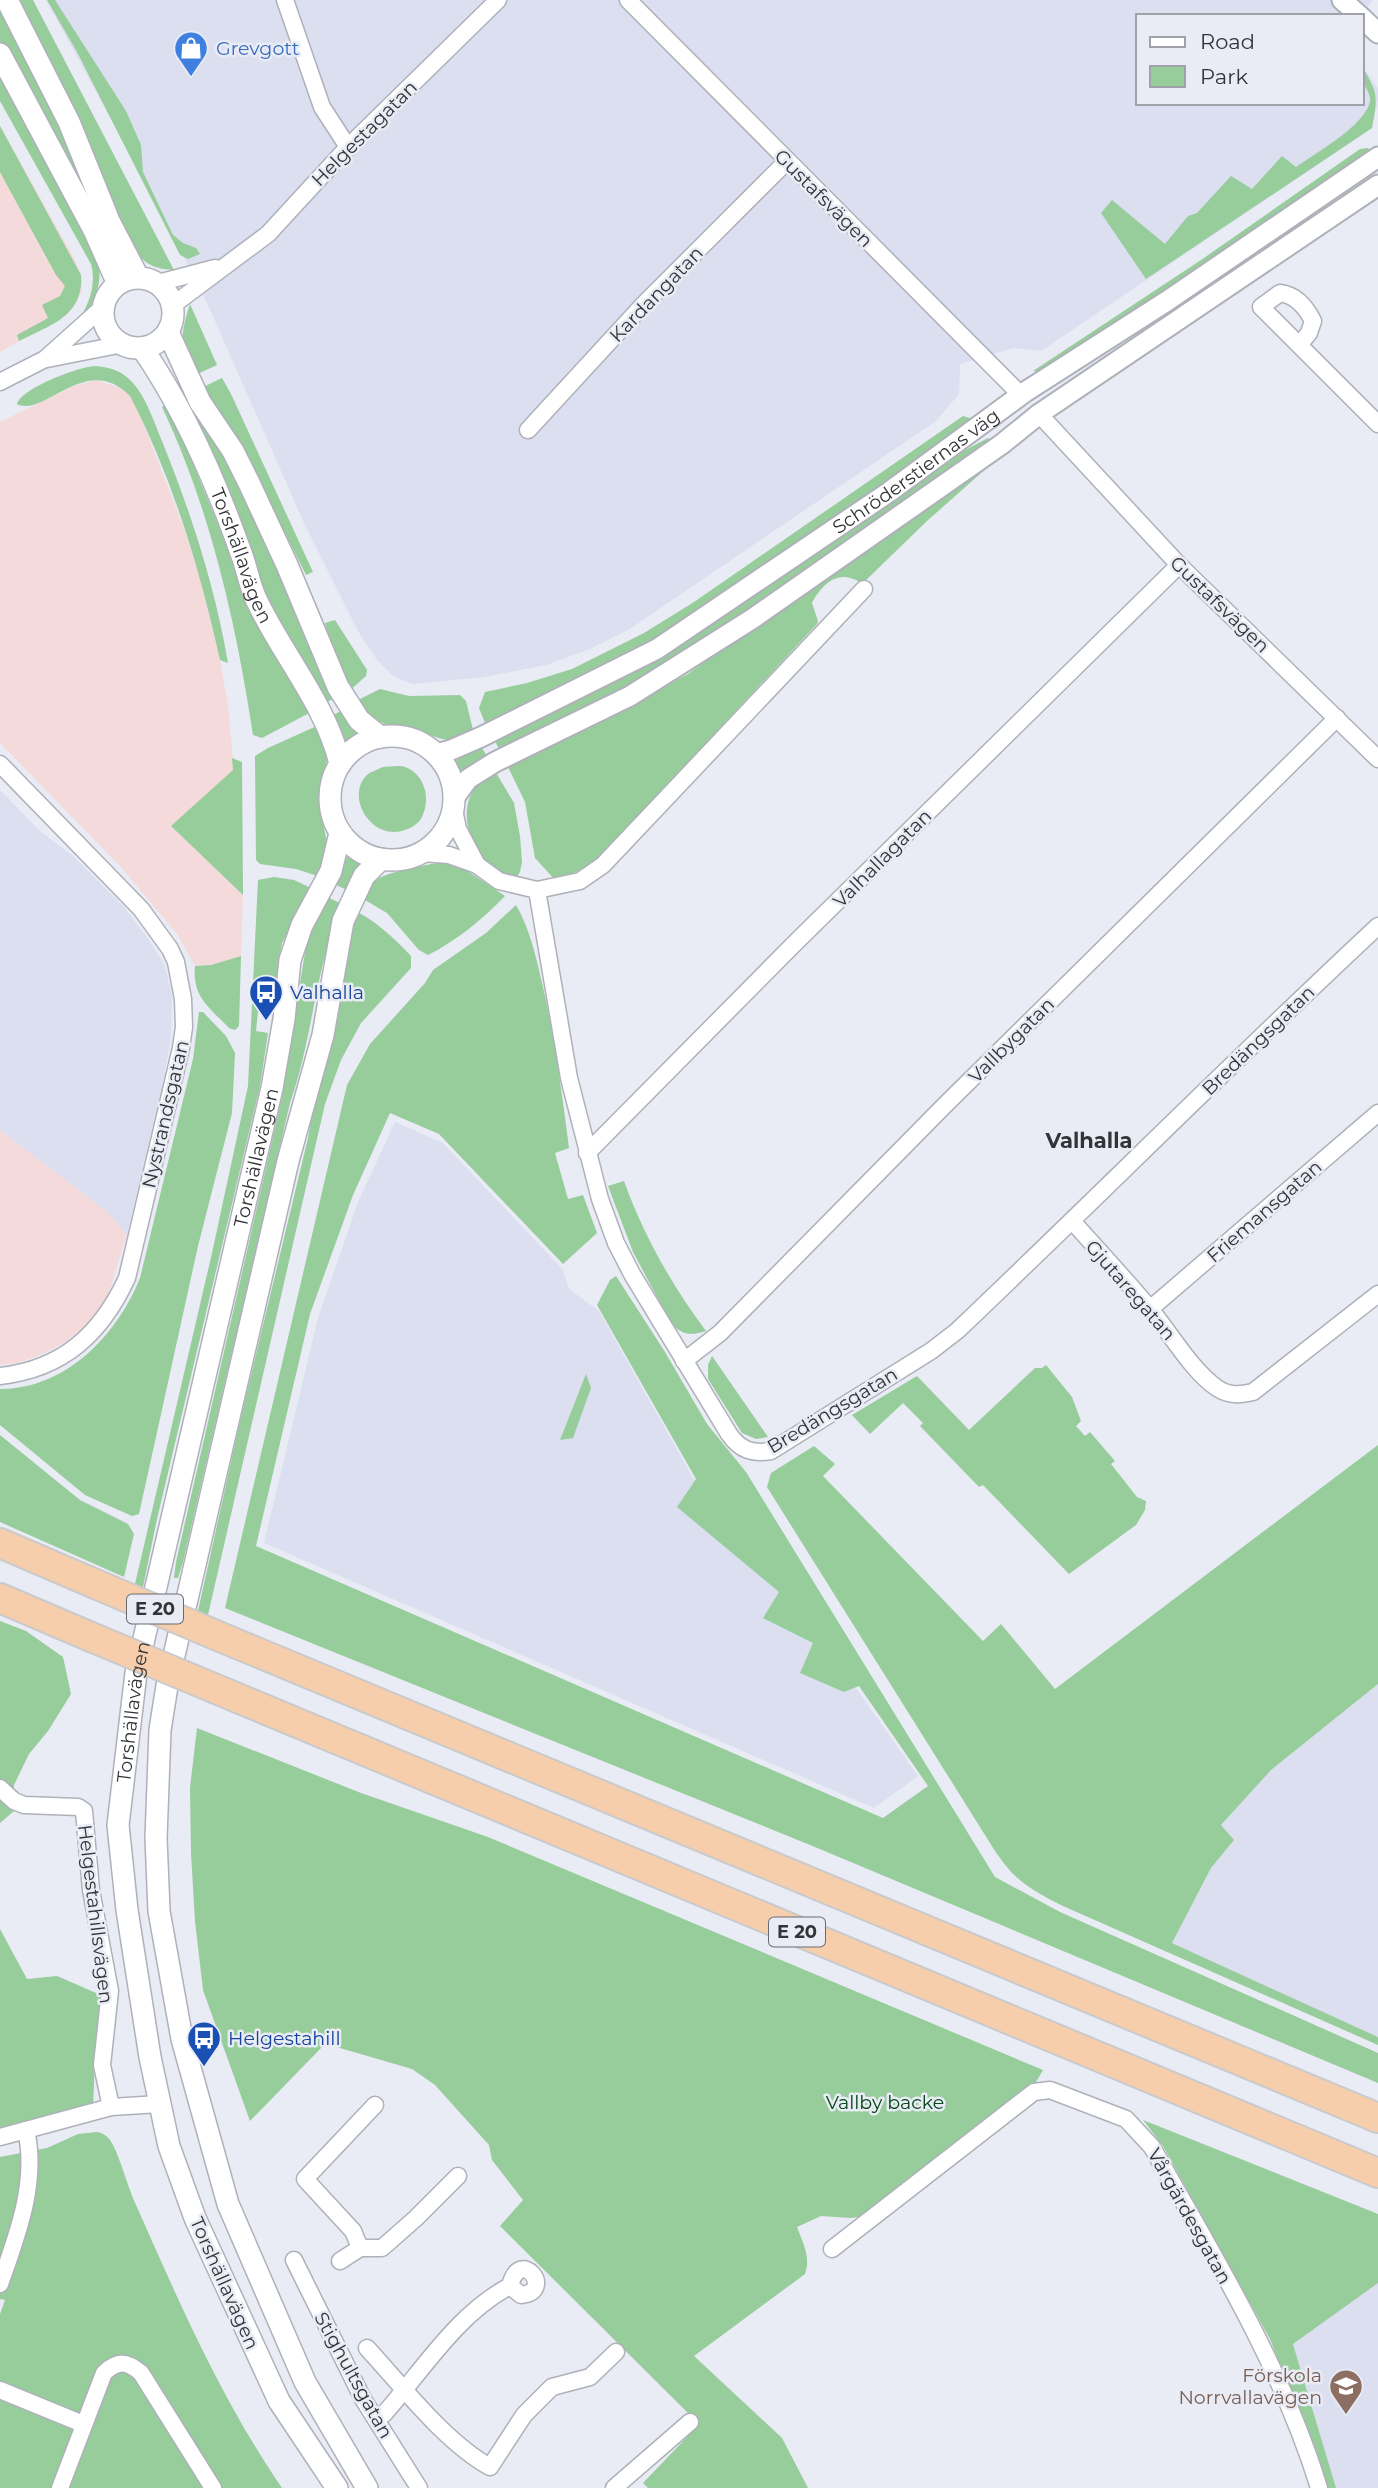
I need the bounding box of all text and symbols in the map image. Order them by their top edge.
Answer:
legend [1136,14,1364,105]
shop icon: Grevgott [172,29,210,78]
text: Road [1200,29,1255,54]
place label: Grevgott [216,37,300,60]
text: Park [1200,64,1248,89]
street label: Helgestagatan [307,76,422,191]
street label: Gustafsvägen [770,145,877,252]
street label: Kardangatan [605,242,708,347]
street label: Schröderstiernas väg [828,404,1004,539]
street label: Torshällavägen [206,485,277,627]
street label: Gustafsvägen [1165,551,1274,658]
street label: Valhallagatan [828,804,936,912]
bus stop icon: Valhalla [247,973,285,1022]
place label: Valhalla [290,981,364,1004]
street label: Bredängsgatan [1197,981,1320,1100]
street label: Vallbygatan [964,993,1059,1088]
street label: Nystrandsgatan [137,1038,194,1190]
street label: Torshällavägen [229,1086,284,1230]
district label: Valhalla [1045,1128,1132,1153]
street label: Friemansgatan [1202,1155,1327,1268]
street label: Gjutaregatan [1081,1235,1181,1345]
street label: Bredängsgatan [763,1362,902,1458]
road number: E 20 [127,1594,183,1624]
street label: Torshällavägen [112,1639,155,1784]
street label: Helgestahillsvägen [73,1823,118,2005]
road number: E 20 [769,1918,825,1946]
bus stop icon: Helgestahill [185,2019,223,2068]
place label: Helgestahill [228,2027,341,2050]
park label: Vallby backe [826,2091,944,2114]
street label: Vårgärdesgatan [1143,2144,1236,2288]
street label: Torshällavägen [185,2213,264,2353]
street label: Stighultsgatan [309,2308,398,2442]
place label: Förskola Norrvallavägen [1178,2364,1322,2409]
school or university icon: Förskola Norrvallavägen [1327,2367,1365,2416]

